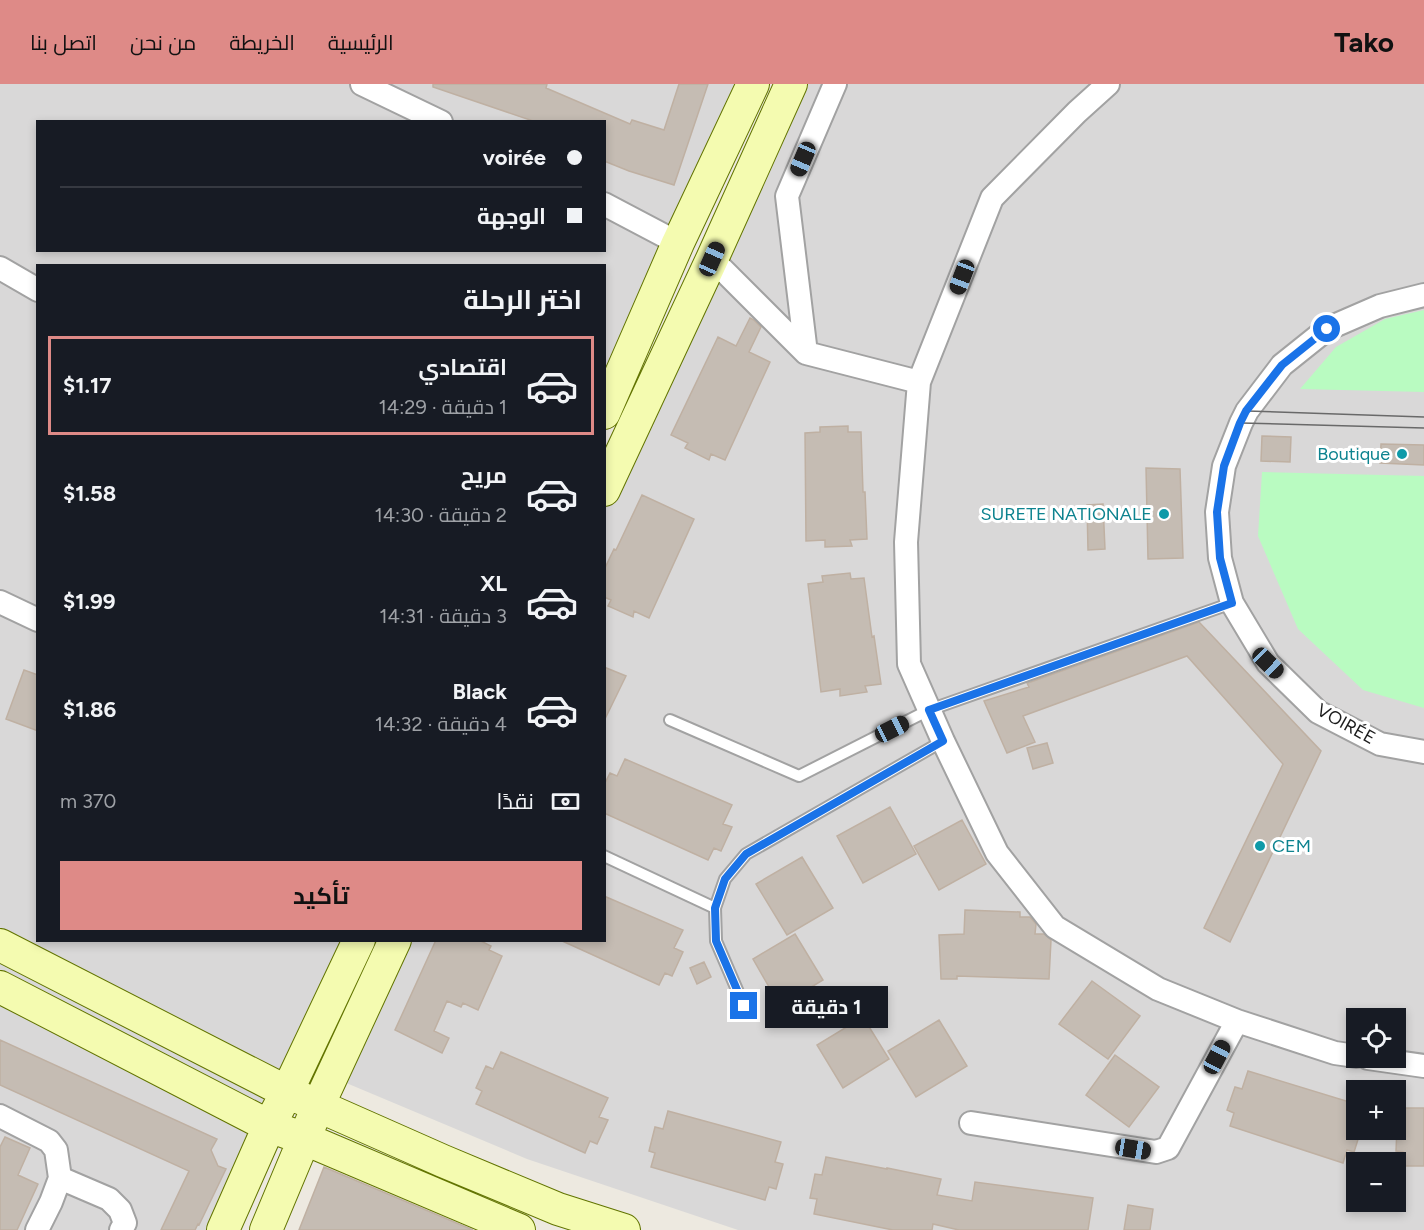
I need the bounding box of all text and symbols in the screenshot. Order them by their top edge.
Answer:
text: Tako [1334,25,1394,59]
text: اتصل بنا [30,30,97,55]
text: من نحن [130,30,196,55]
text: الخريطة [229,30,295,55]
text: الرئيسية [328,30,394,55]
car [788,139,818,179]
text: voirée [483,144,546,171]
text: الوجهة [477,203,546,230]
car [696,239,728,279]
car [947,257,977,297]
text: اختر الرحلة [463,283,582,316]
route start [1313,315,1340,342]
text: اقتصادي [418,354,507,381]
icon: car [525,359,579,413]
text: $1.17 [63,372,111,399]
text: 1 دقيقة · 14:29 [379,395,507,419]
place label: Boutique [1317,443,1390,465]
marker: Boutique [1395,447,1409,461]
text: مريح [461,462,507,489]
icon: car [525,467,579,521]
text: $1.58 [63,480,116,507]
text: 2 دقيقة · 14:30 [374,503,507,527]
place label: SURETE NATIONALE [980,503,1152,525]
marker: SURETE NATIONALE [1157,507,1171,521]
text: XL [480,570,507,597]
icon: car [525,575,579,629]
text: $1.99 [63,588,115,615]
text: 3 دقيقة · 14:31 [379,604,507,628]
car [1249,644,1287,682]
text: Black [453,678,507,705]
icon: car [525,683,579,737]
text: $1.86 [63,696,116,723]
street label: VOIRÉE [1313,699,1379,749]
text: 4 دقيقة · 14:32 [375,712,507,736]
car [872,713,912,745]
icon: cash [549,785,582,818]
text: نقدًا [496,788,534,815]
text: 370 m [60,789,116,813]
place label: CEM [1272,835,1311,857]
marker: CEM [1253,839,1267,853]
button: تأكيد [60,861,582,930]
callout: 1 دقيقة [765,985,888,1027]
route end [730,992,757,1019]
text: 1 دقيقة [792,995,861,1019]
map controls [1346,1008,1406,1212]
button: locate [1346,1008,1406,1068]
car [1201,1037,1233,1077]
button: + [1346,1080,1406,1140]
car [1114,1137,1152,1161]
button: − [1346,1152,1406,1212]

